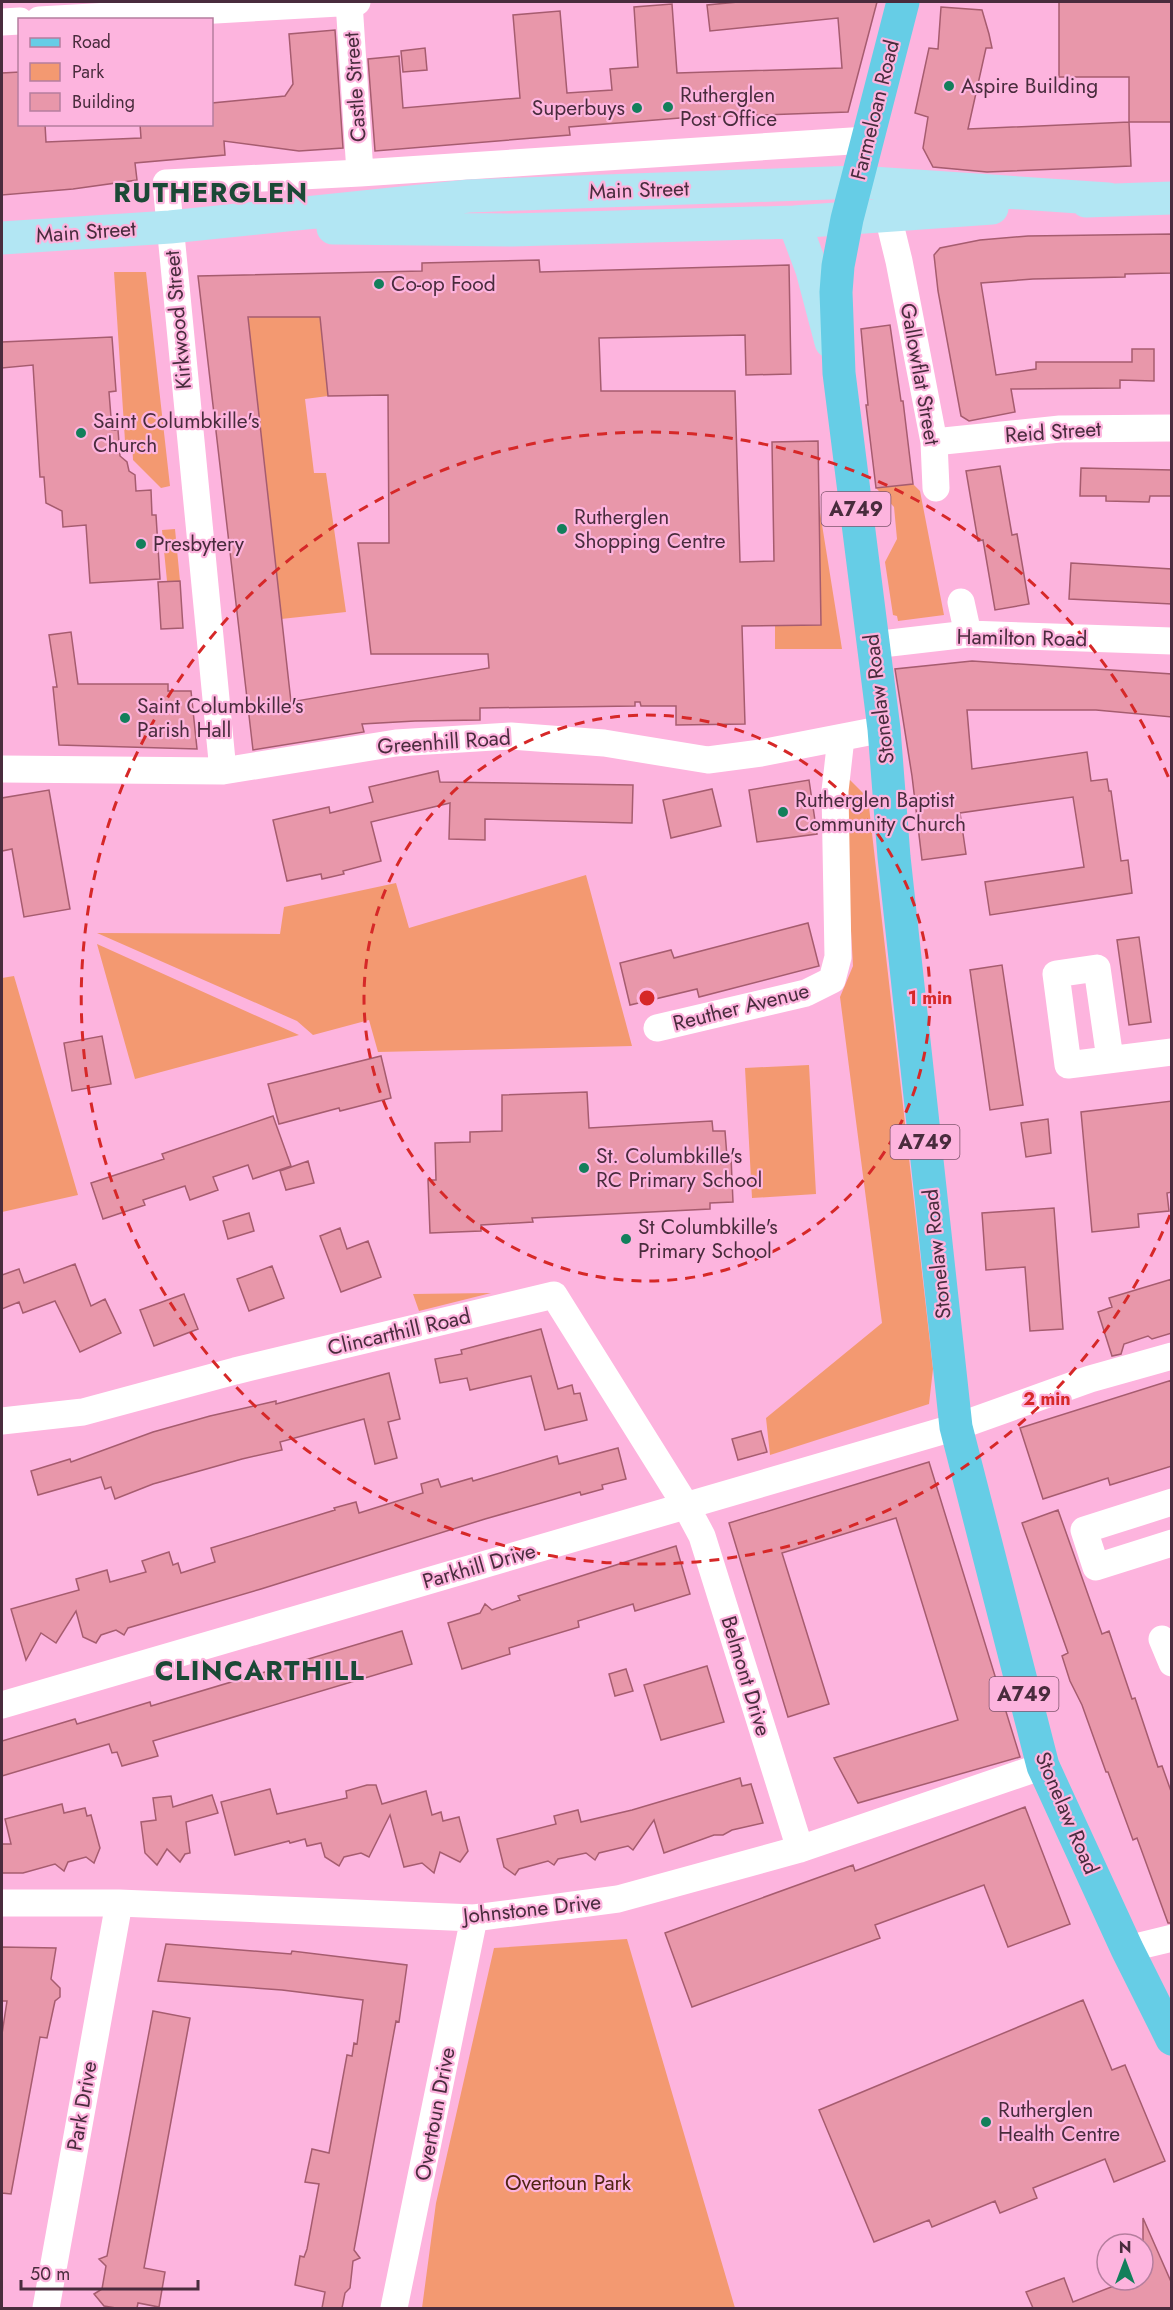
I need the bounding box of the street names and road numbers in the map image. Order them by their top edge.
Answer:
street label: Castle Street [336,31,374,143]
street label: Farmeloan Road [843,37,907,183]
street label: Main Street [588,173,690,207]
street label: Main Street [35,214,137,250]
street label: Kirkwood Street [157,249,199,391]
street label: Gallowflat Street [893,301,947,447]
street label: Reid Street [1004,414,1102,450]
road number: A749 [822,492,890,526]
street label: Hamilton Road [956,622,1088,654]
street label: Stonelaw Road [856,632,902,766]
street label: Greenhill Road [376,722,512,762]
street label: Reuther Avenue [670,976,812,1038]
road number: A749 [890,1125,960,1159]
street label: Stonelaw Road [915,1188,959,1320]
street label: Clincarthill Road [325,1301,473,1363]
street label: Parkhill Drive [419,1535,539,1596]
street label: Belmont Drive [713,1612,779,1740]
road number: A749 [990,1677,1058,1711]
street label: Stonelaw Road [1028,1747,1106,1879]
street label: Johnstone Drive [459,1887,603,1931]
street label: Overtoun Drive [407,2045,463,2183]
street label: Park Drive [59,2059,105,2153]

